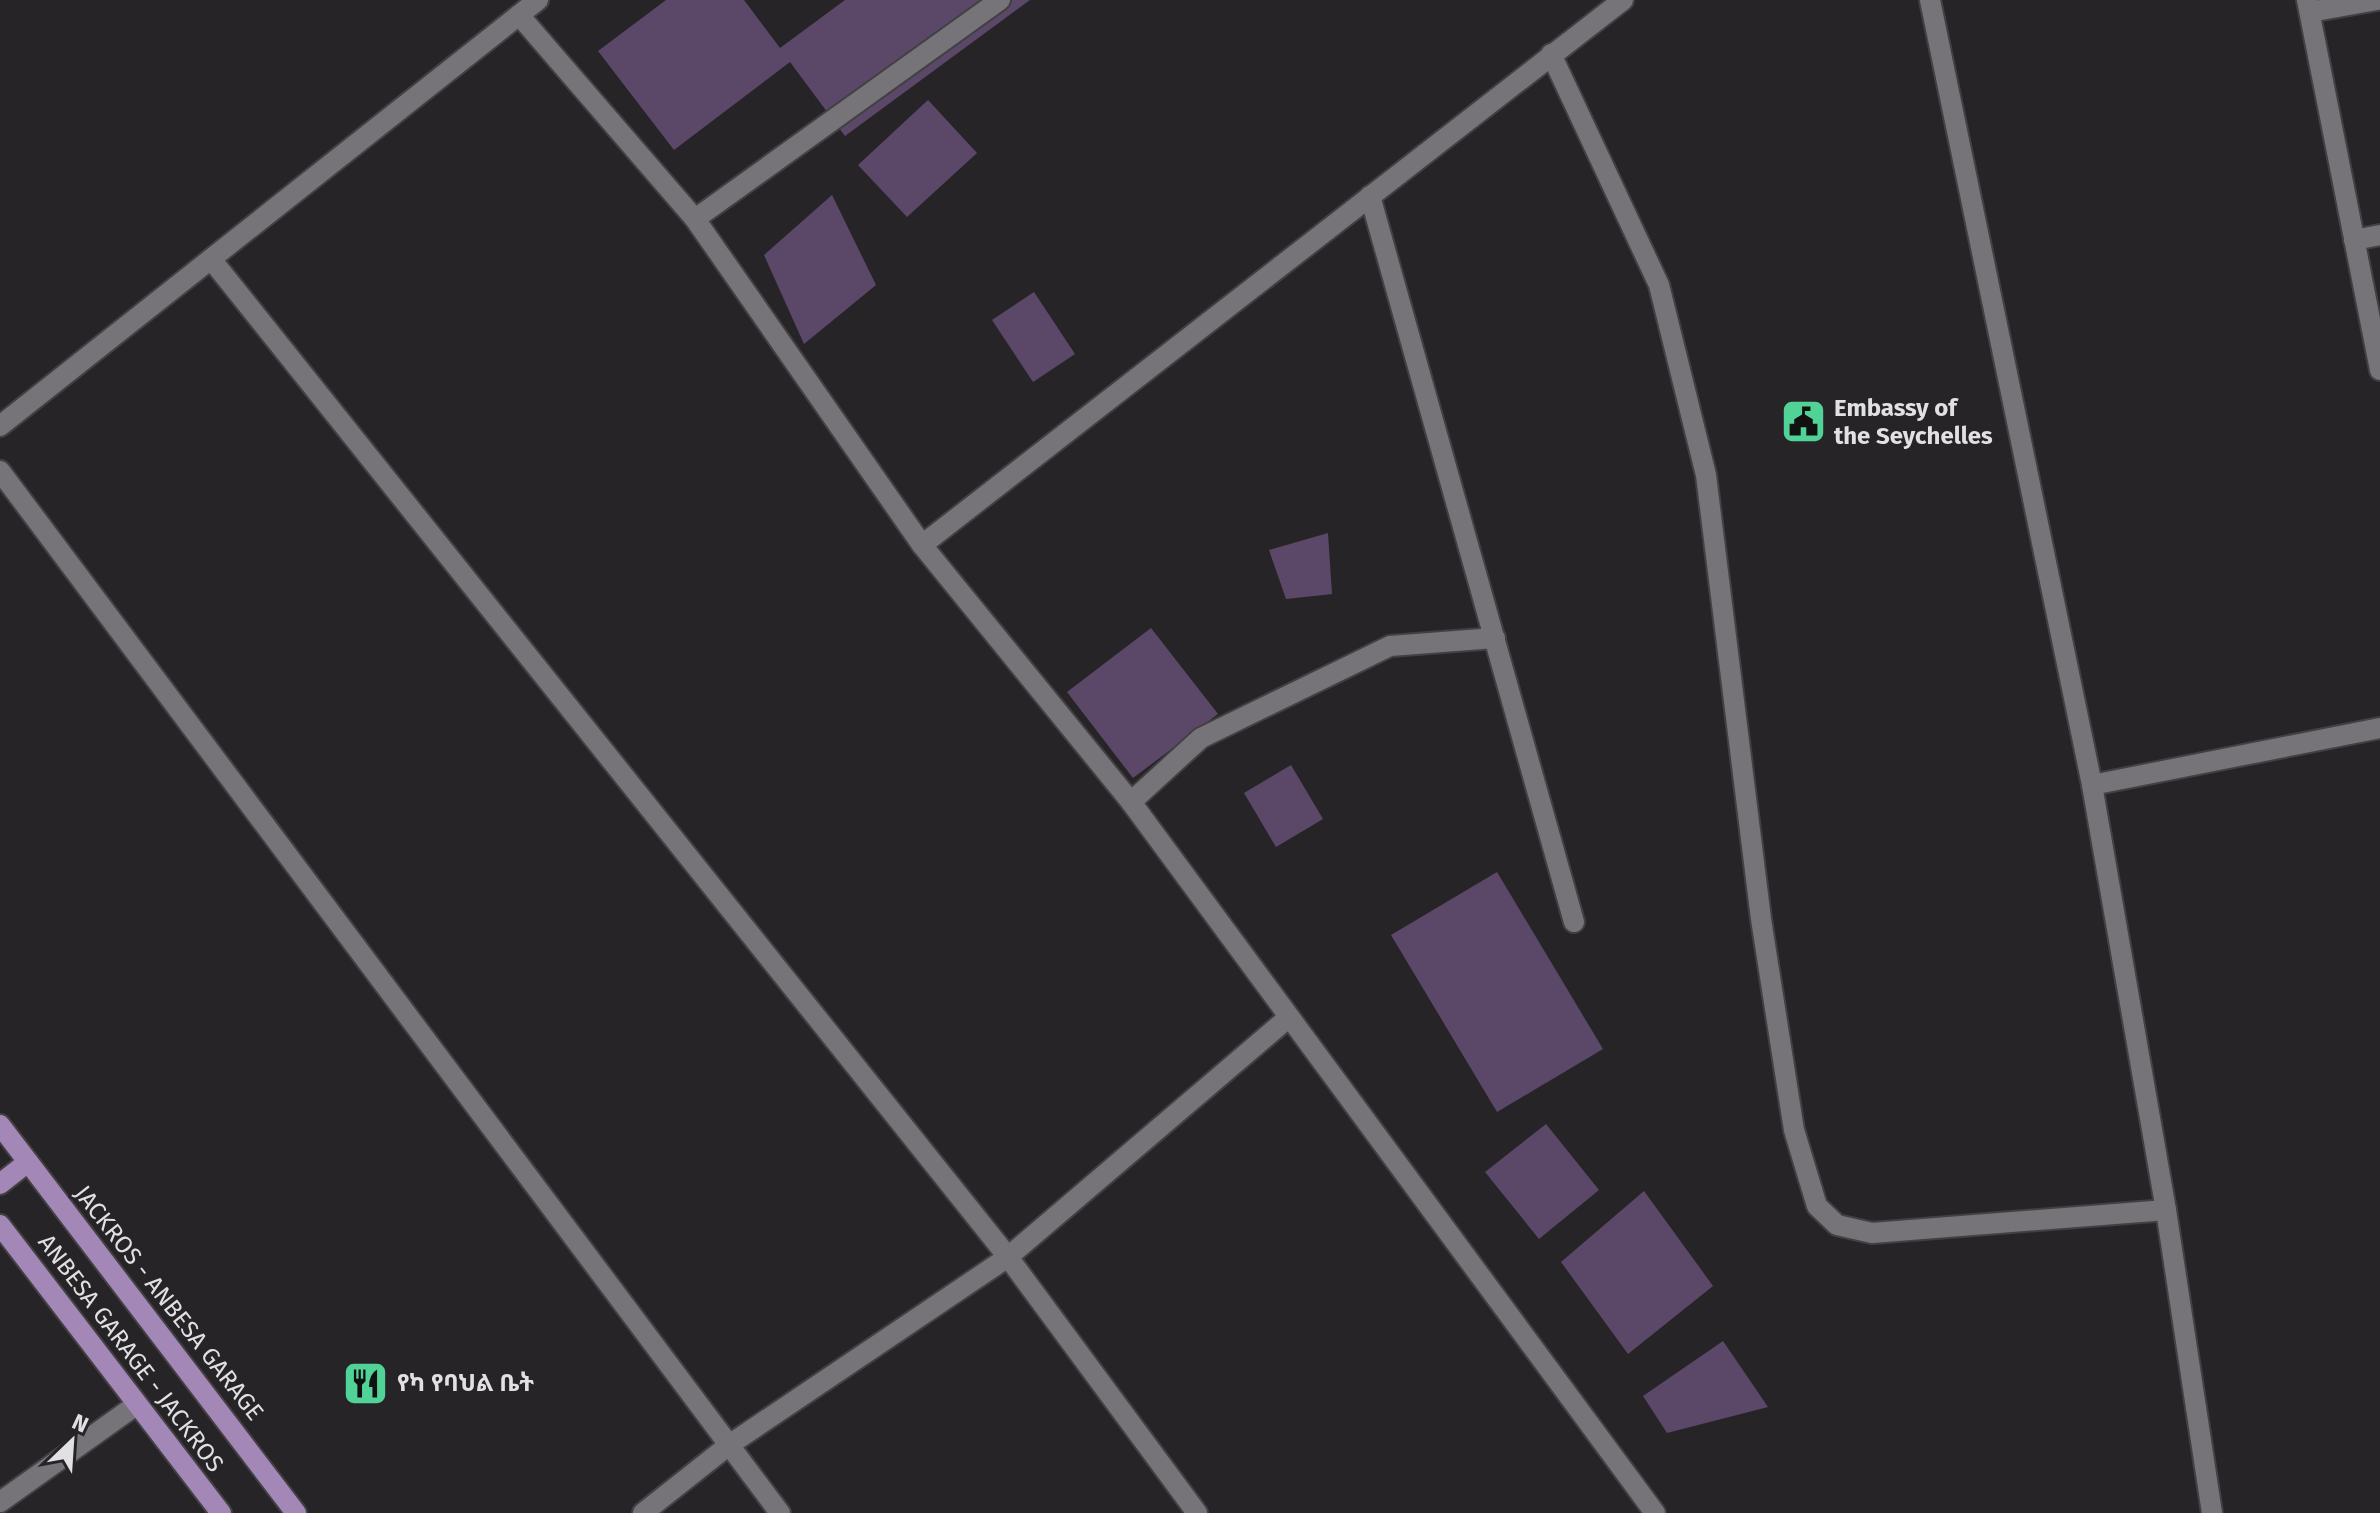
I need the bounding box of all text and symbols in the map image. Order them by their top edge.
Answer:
place label: Embassy of the Seychelles [1834,394,1993,450]
public building icon: Embassy of the Seychelles [1779,398,1827,446]
street label: JACKROS - ANBESA GARAGE [68,1180,270,1426]
street label: ANBESA GARAGE - JACKROS [33,1229,229,1477]
restaurant icon: የካ የባህል ቤት [342,1359,390,1407]
place label: የካ የባህል ቤት [397,1369,534,1397]
north arrow [32,1401,112,1481]

